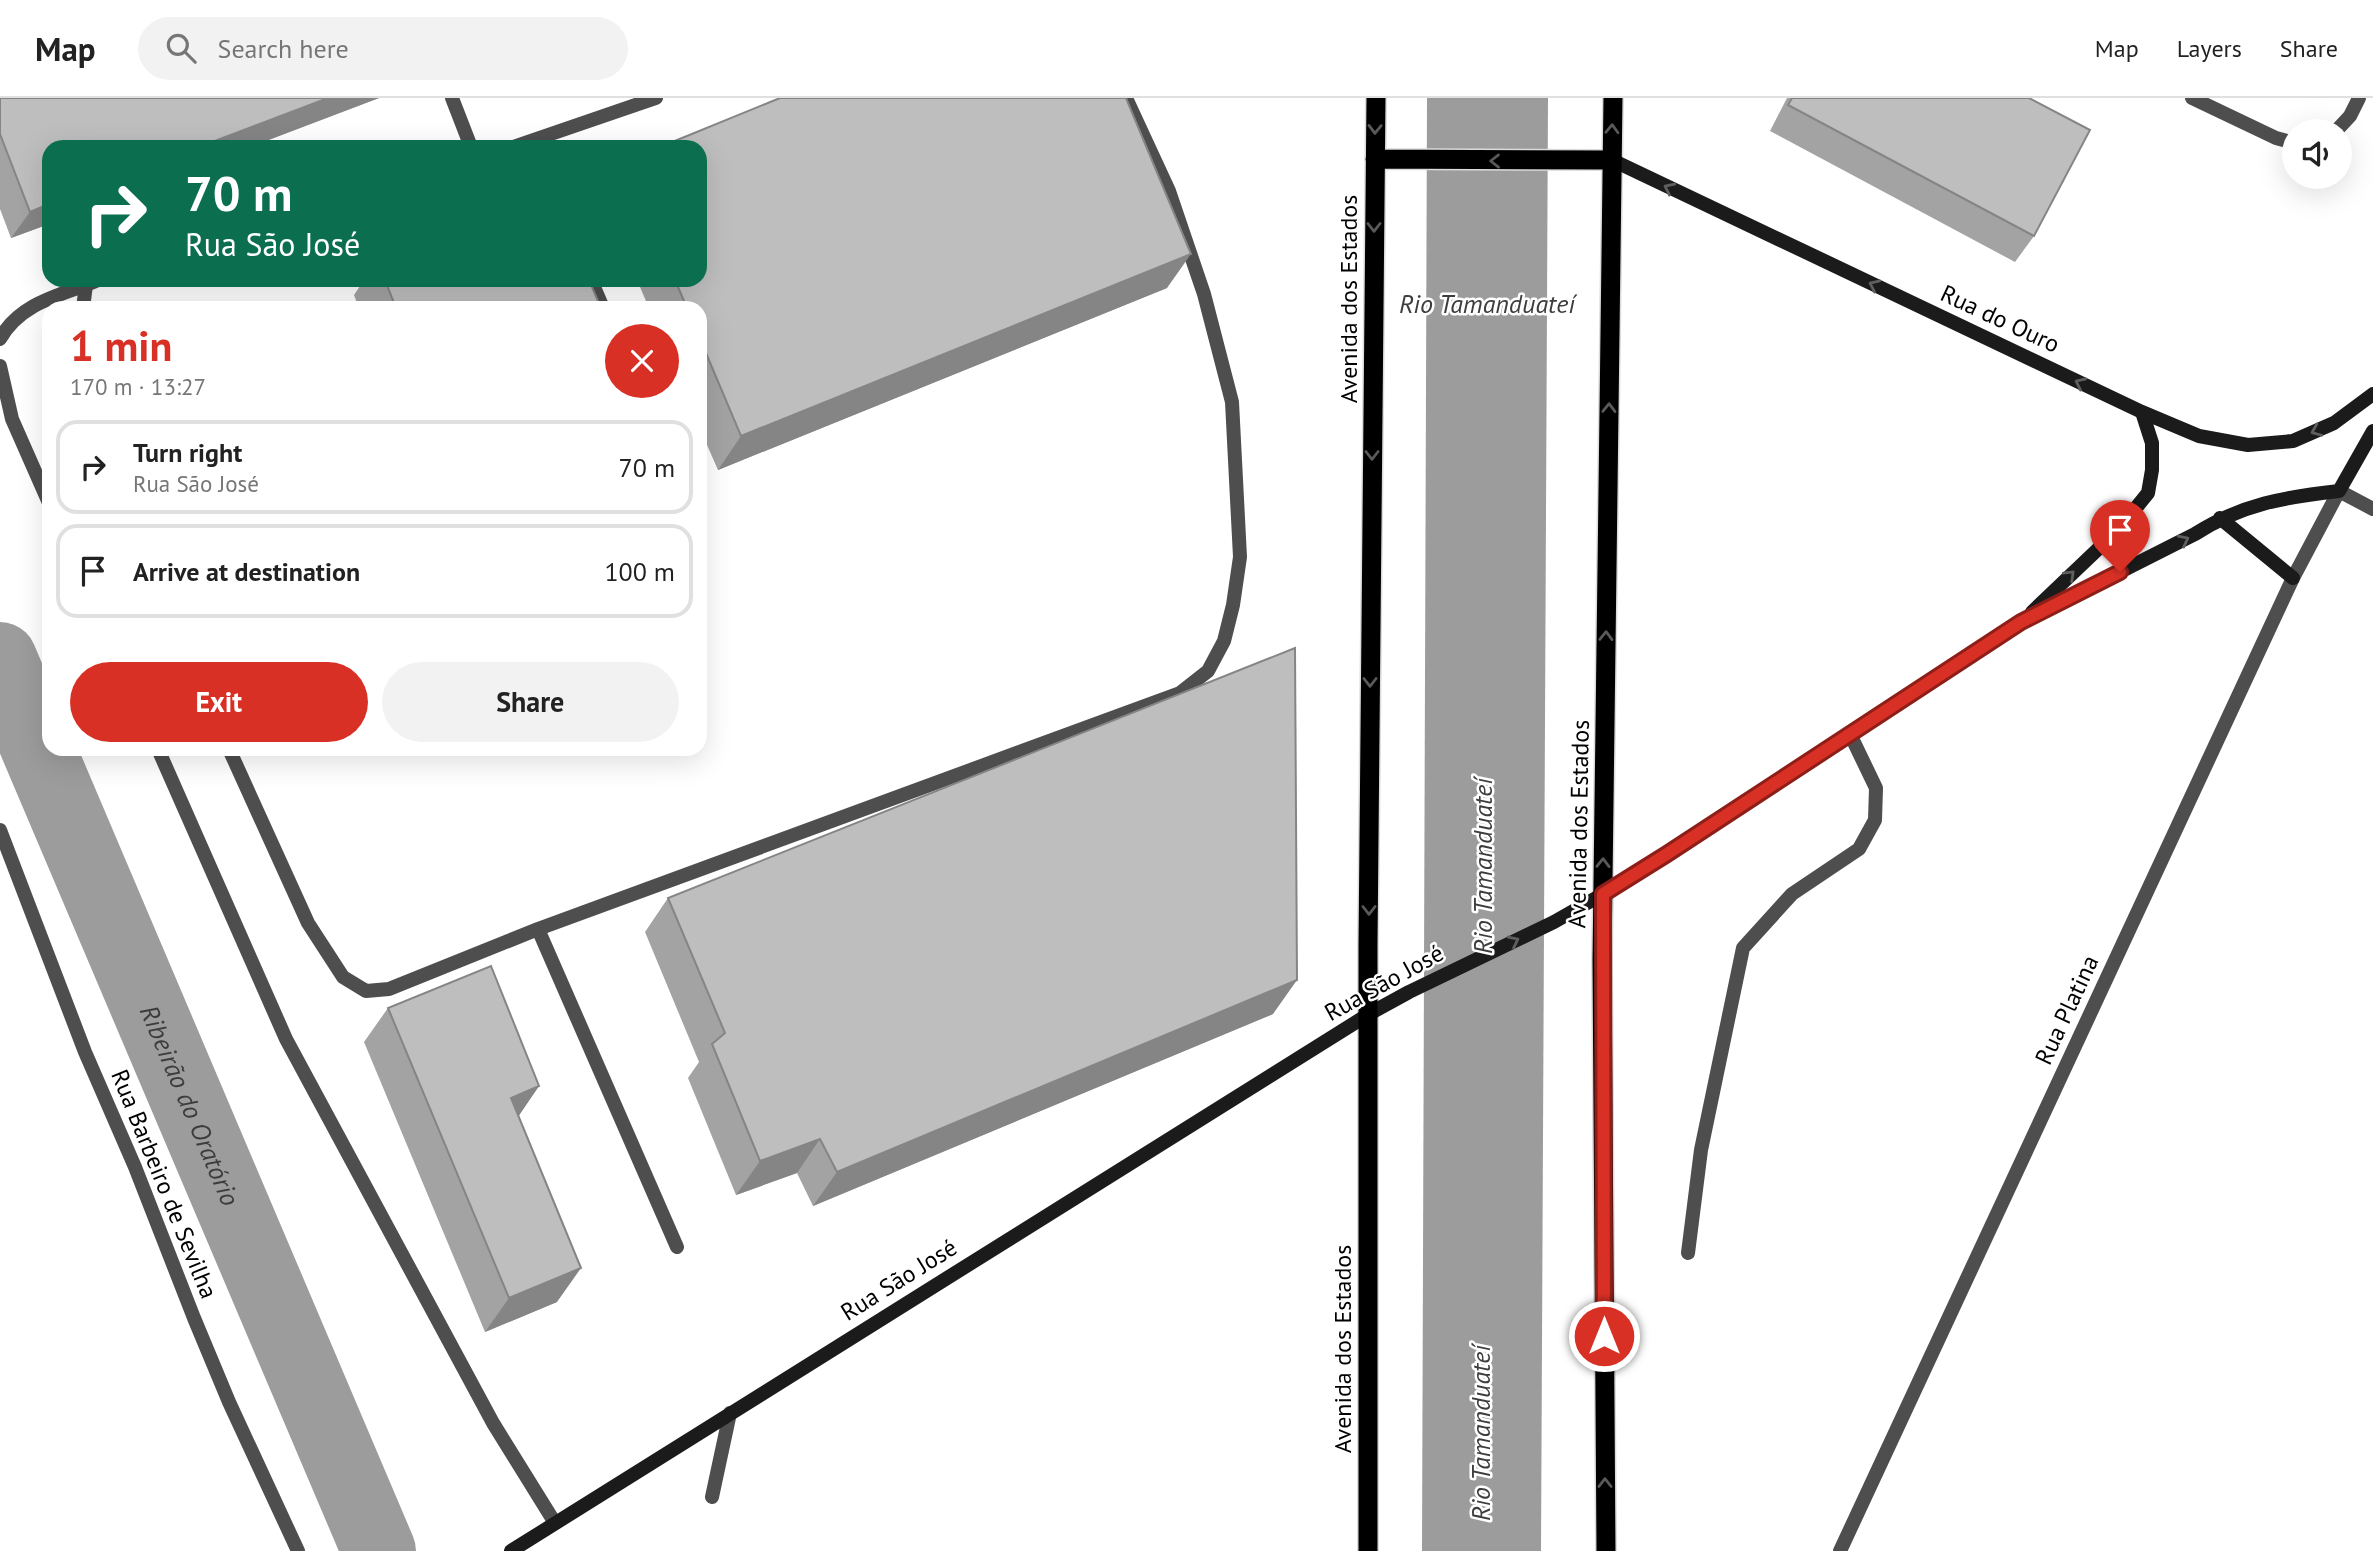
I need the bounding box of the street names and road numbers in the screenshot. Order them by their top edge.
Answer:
street label: Avenida dos Estados [1333,195,1364,403]
street label: Rua do Ouro [1936,277,2065,360]
street label: Avenida dos Estados [1561,719,1596,929]
street label: Rua São José [1319,937,1449,1028]
street label: Rua Platina [2028,950,2105,1069]
street label: Rua Barbeiro de Sevilha [104,1065,225,1303]
street label: Rua São José [835,1232,963,1328]
street label: Avenida dos Estados [1327,1245,1358,1453]

